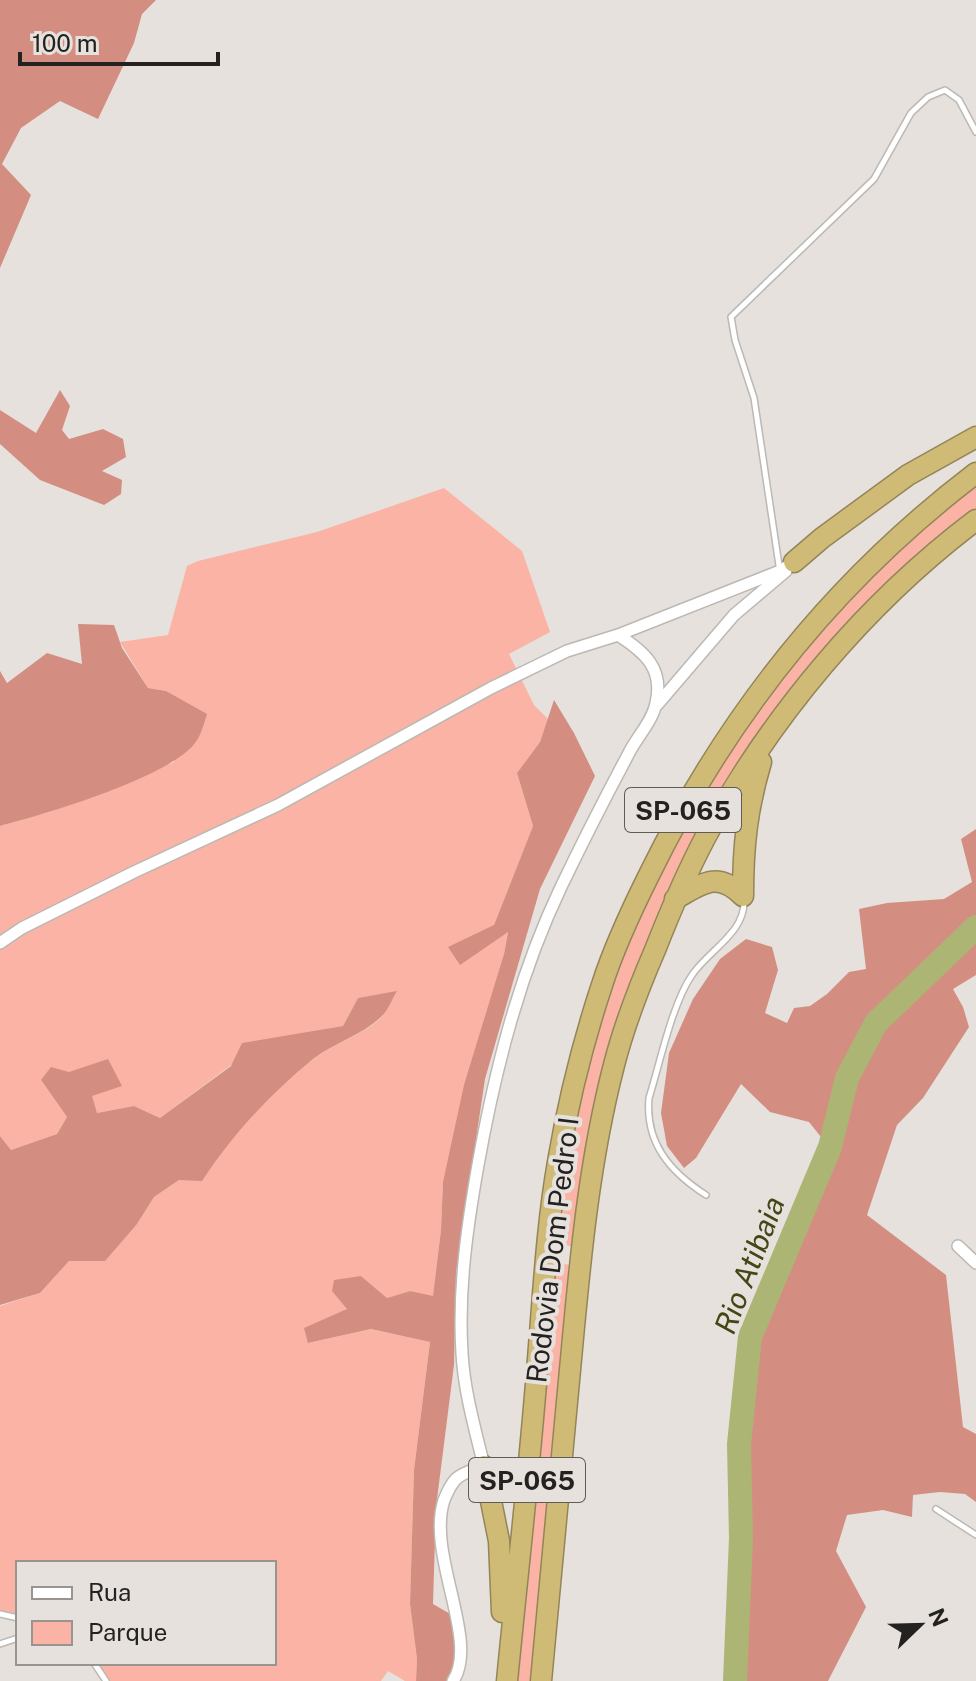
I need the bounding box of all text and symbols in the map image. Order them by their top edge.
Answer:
scale bar [20,16,218,66]
text: 100 m [32,29,98,57]
road number: SP-065 [625,788,741,832]
street label: Rodovia Dom Pedro I [519,1115,585,1385]
water label: Rio Atibaia [706,1191,792,1339]
road number: SP-065 [469,1458,585,1502]
legend [16,1561,276,1665]
text: Rua [88,1578,131,1606]
north arrow [880,1585,960,1665]
text: N [923,1604,954,1630]
text: Parque [88,1618,167,1646]

